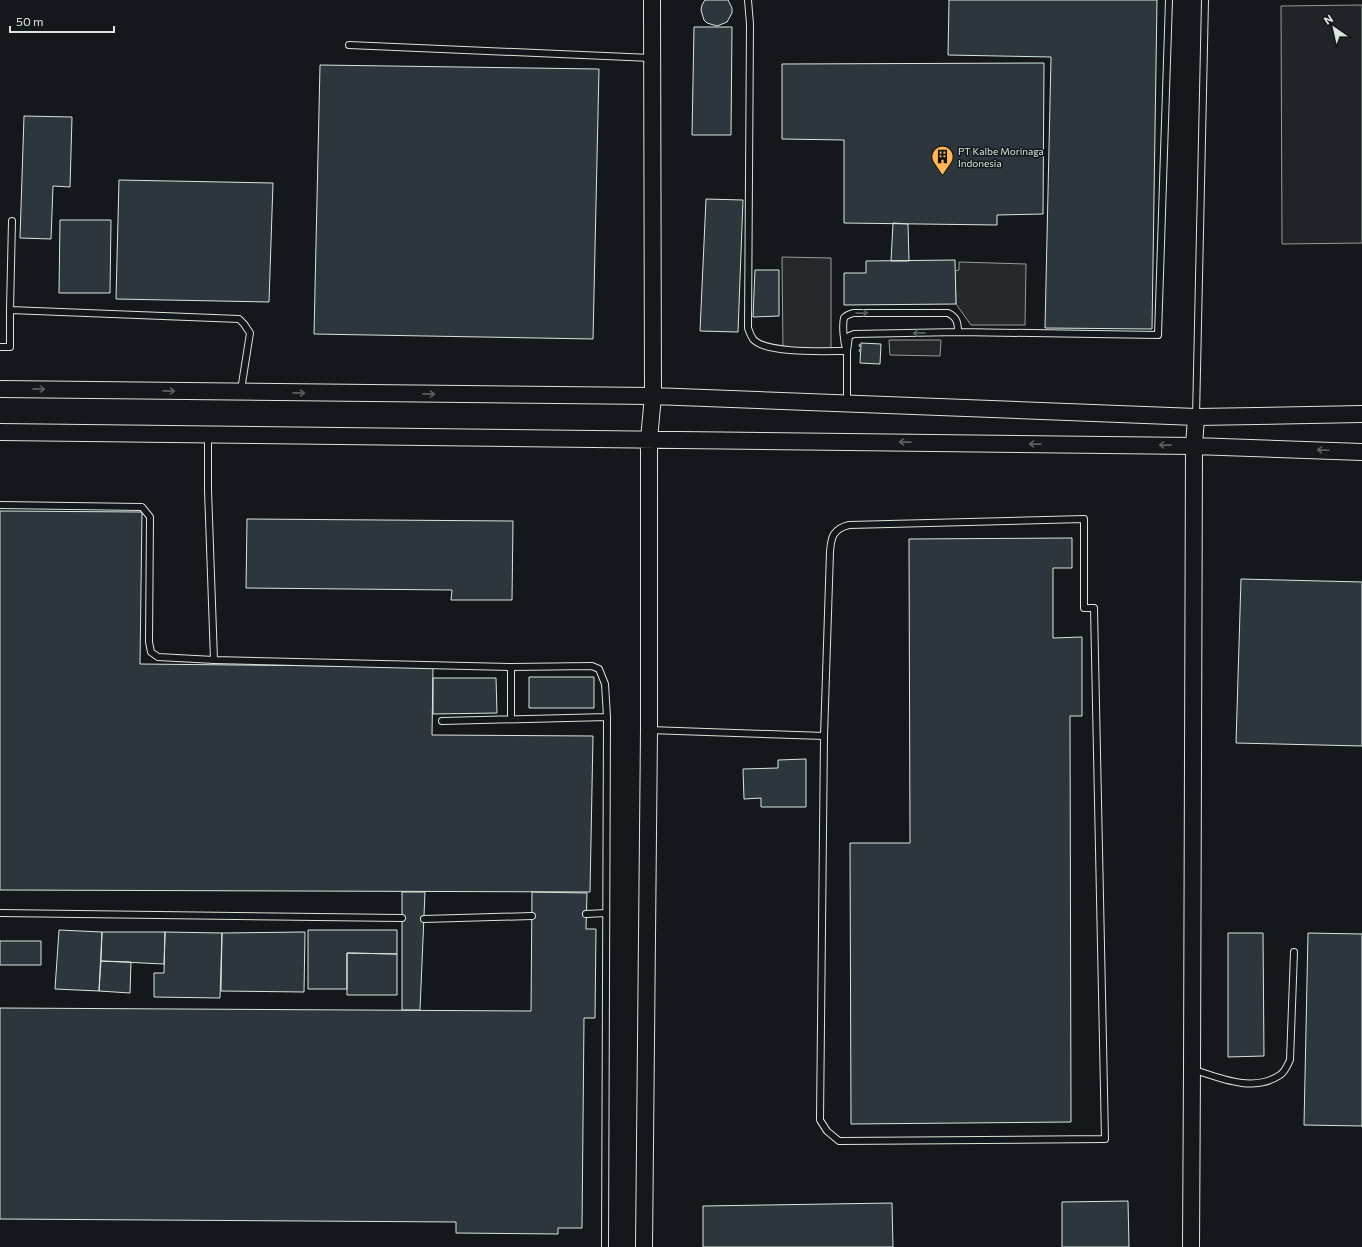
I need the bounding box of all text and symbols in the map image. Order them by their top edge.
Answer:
scale bar [10,8,114,34]
north arrow [1314,8,1354,48]
text: N [1321,12,1335,27]
text: 50 m [16,14,44,28]
building icon: PT Kalbe Morinaga Indonesia [930,144,956,177]
place label: PT Kalbe Morinaga Indonesia [958,145,1044,169]
one-way arrow [855,309,868,317]
one-way arrow [913,329,926,337]
one-way arrow [32,385,45,393]
one-way arrow [162,387,175,395]
one-way arrow [292,389,305,397]
one-way arrow [422,390,435,398]
one-way arrow [899,438,912,446]
one-way arrow [1029,440,1042,448]
one-way arrow [1159,441,1172,449]
one-way arrow [1317,447,1330,454]

